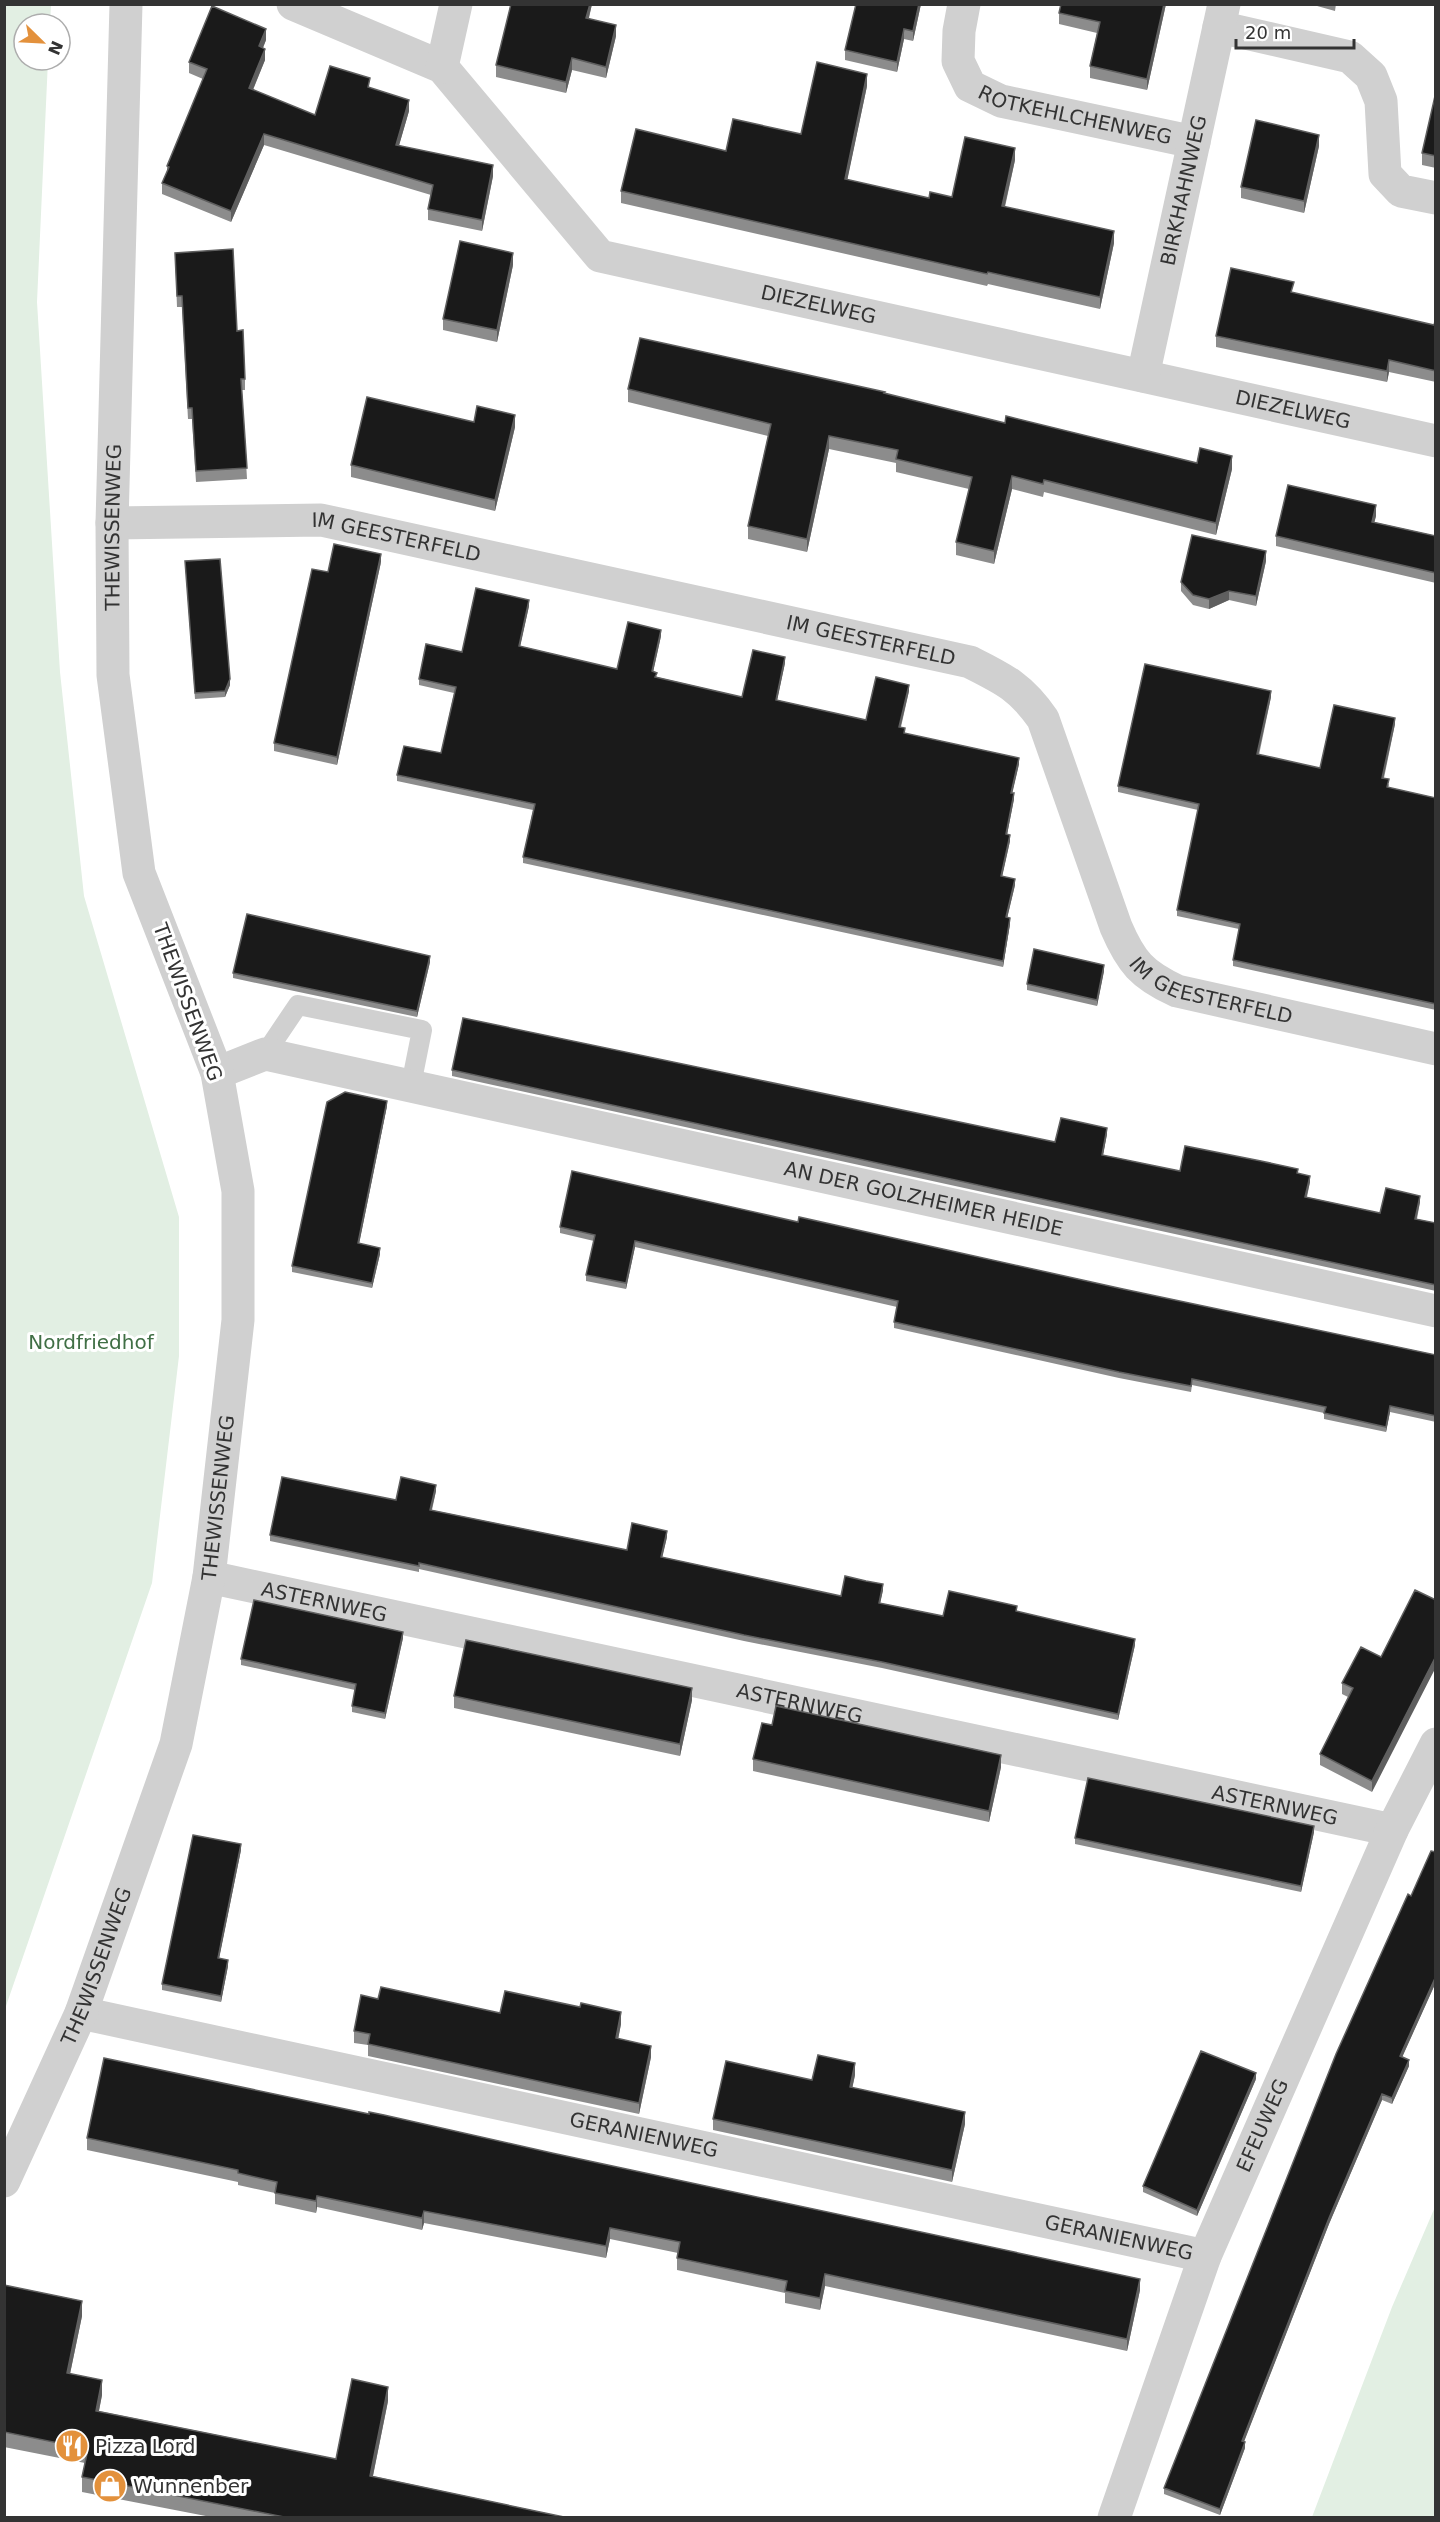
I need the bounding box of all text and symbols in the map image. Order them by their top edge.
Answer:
north arrow [12,12,72,72]
scale bar [1236,12,1354,50]
text: 20 m [1245,22,1291,43]
text: N [44,38,67,58]
street label: ROTKEHLCHENWEG [974,80,1174,149]
street label: BIRKHAHNWEG [1155,113,1211,268]
street label: DIEZELWEG [759,280,879,329]
street label: DIEZELWEG [1233,385,1353,434]
street label: THEWISSENWEG [100,444,126,612]
street label: IM GEESTERFELD [312,508,483,567]
street label: IM GEESTERFELD [784,610,958,670]
street label: THEWISSENWEG [148,919,228,1084]
street label: IM GEESTERFELD [1124,952,1295,1029]
street label: AN DER GOLZHEIMER HEIDE [782,1156,1065,1241]
park label: Nordfriedhof [28,1330,155,1354]
street label: THEWISSENWEG [197,1414,239,1583]
street label: ASTERNWEG [259,1577,390,1627]
street label: ASTERNWEG [735,1678,865,1728]
street label: ASTERNWEG [1210,1780,1340,1830]
street label: THEWISSENWEG [55,1884,136,2050]
street label: EFEUWEG [1231,2075,1293,2176]
street label: GERANIENWEG [568,2107,720,2162]
street label: GERANIENWEG [1043,2210,1196,2265]
restaurant icon: Pizza Lord [54,2428,90,2464]
place label: Pizza Lord [95,2434,195,2458]
shop icon: Wunnenber [92,2468,128,2504]
place label: Wunnenber [133,2474,249,2498]

